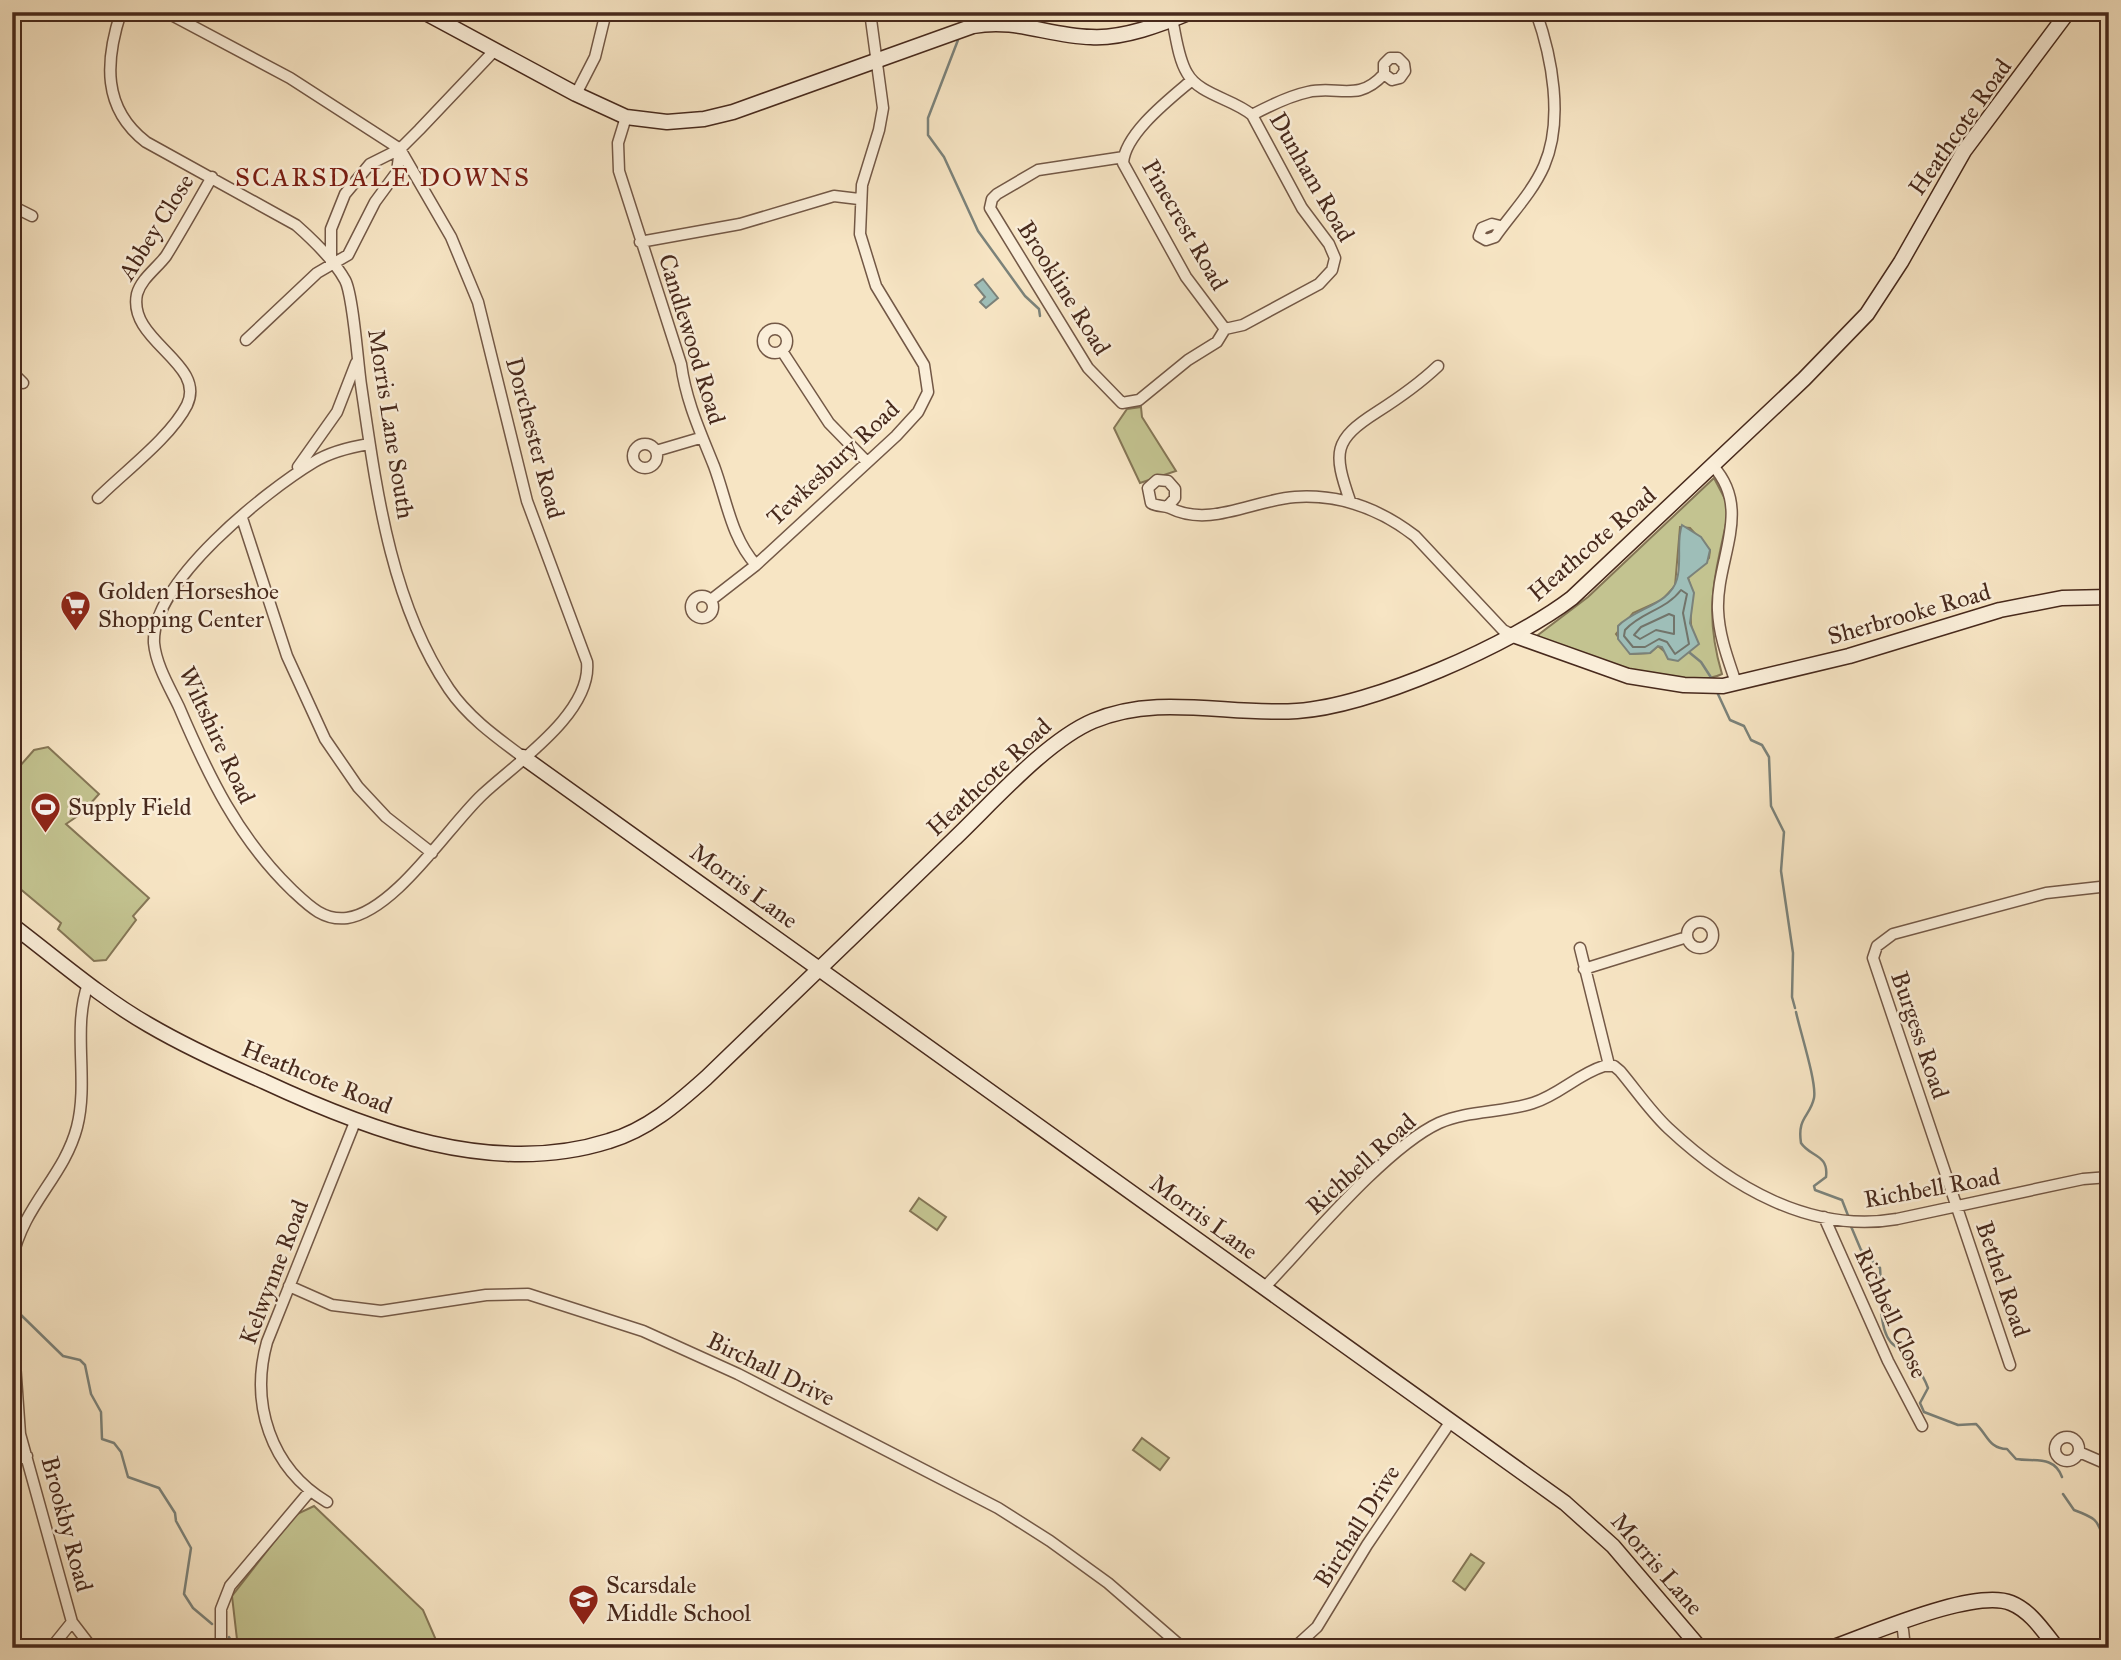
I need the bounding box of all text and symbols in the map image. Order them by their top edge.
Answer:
street label: Heathcote Road [1902,53,2018,201]
street label: Dunham Road [1263,107,1361,247]
street label: Pinecrest Road [1136,154,1234,296]
district label: SCARSDALE DOWNS [235,161,531,193]
street label: Abbey Close [111,168,200,286]
street label: Brookline Road [1011,215,1117,361]
street label: Candlewood Road [652,250,732,428]
street label: Morris Lane South [361,327,421,521]
street label: Dorchester Road [499,354,571,522]
street label: Tewkesbury Road [760,394,906,532]
street label: Heathcote Road [1522,480,1662,608]
place label: Golden Horseshoe Shopping Center [98,576,279,634]
street label: Sherbrooke Road [1824,576,1994,652]
supermarket icon: Golden Horseshoe Shopping Center [58,588,92,632]
street label: Wiltshire Road [172,662,262,808]
street label: Heathcote Road [920,712,1058,842]
sports icon: Supply Field [28,790,62,834]
place label: Supply Field [68,792,192,822]
street label: Morris Lane [684,837,804,935]
street label: Burgess Road [1884,967,1956,1103]
street label: Heathcote Road [237,1033,397,1121]
street label: Richbell Road [1300,1107,1422,1221]
street label: Richbell Road [1862,1161,2002,1215]
street label: Morris Lane [1144,1168,1264,1266]
street label: Kelwynne Road [233,1196,315,1348]
street label: Bethel Road [1969,1217,2037,1341]
street label: Richbell Close [1848,1243,1934,1383]
street label: Birchall Drive [702,1325,840,1413]
street label: Brookby Road [35,1453,99,1595]
street label: Birchall Drive [1308,1459,1406,1593]
street label: Morris Lane [1604,1507,1710,1621]
place label: Scarsdale Middle School [606,1570,752,1628]
school or university icon: Scarsdale Middle School [566,1582,600,1626]

